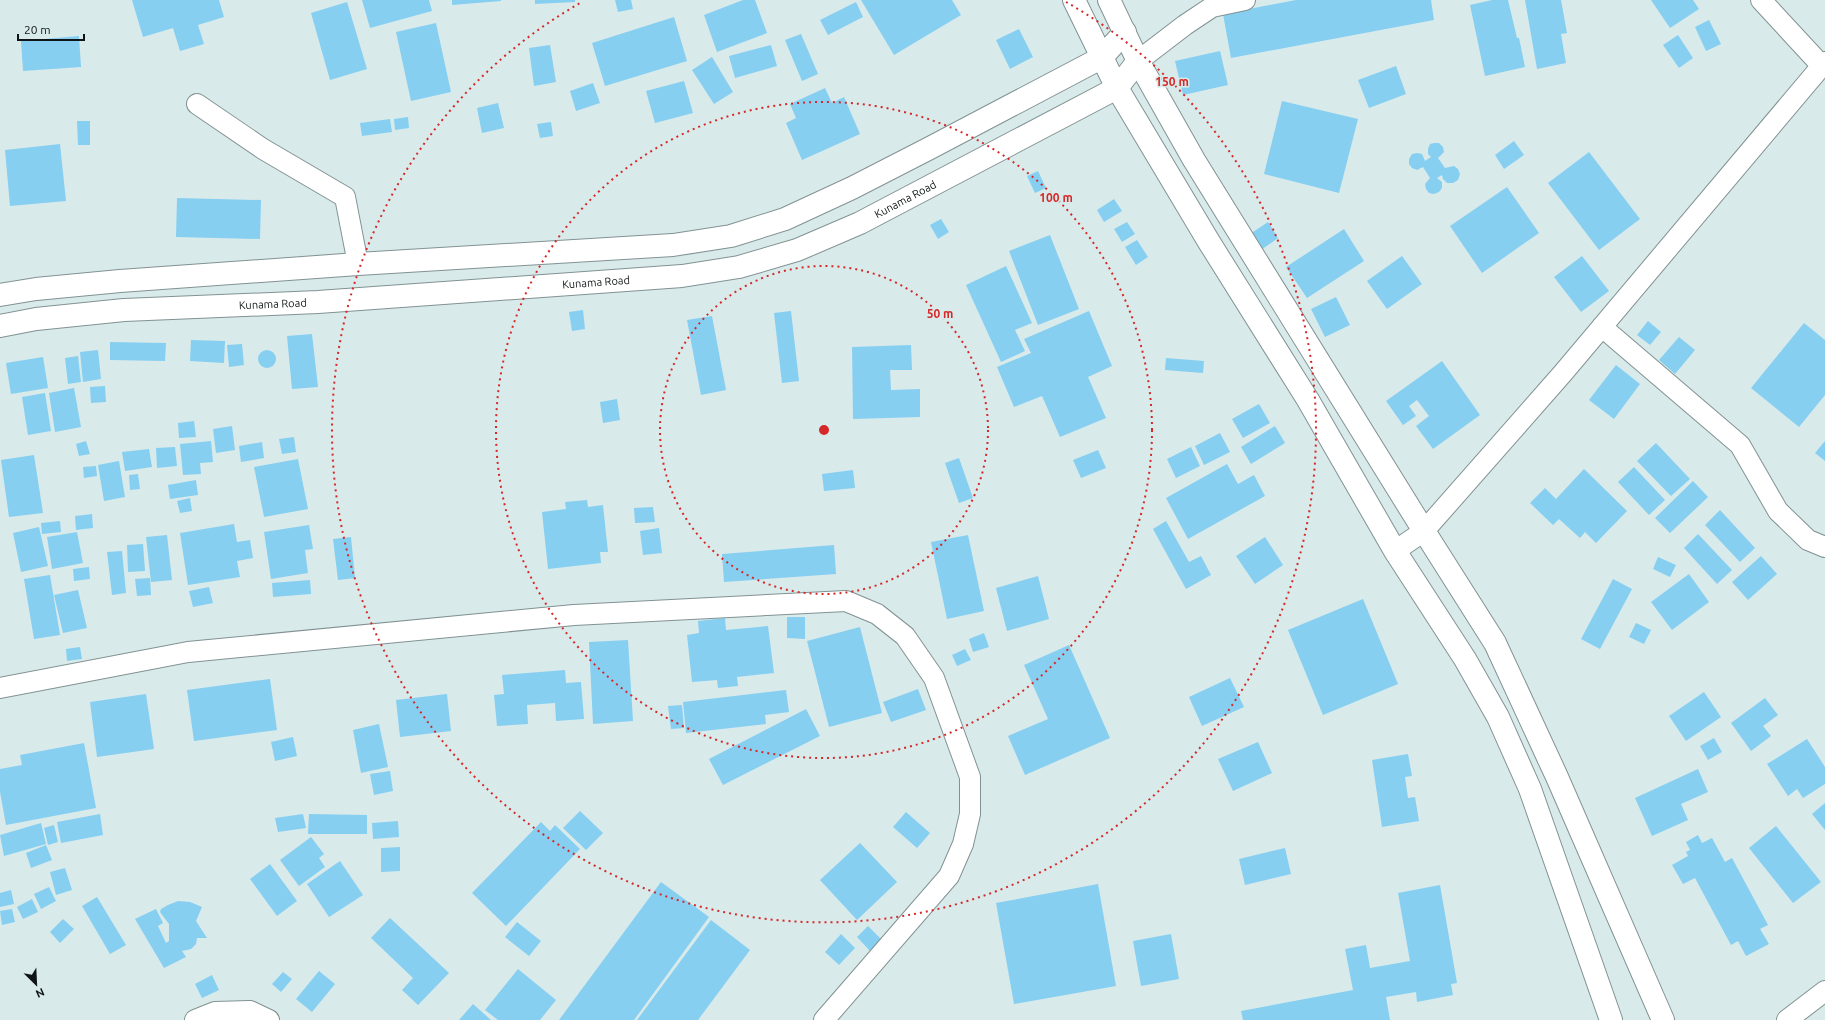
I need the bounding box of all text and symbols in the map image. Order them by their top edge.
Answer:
scale bar [18,16,84,42]
text: 20 m [24,23,51,36]
text: 150 m [1155,75,1189,88]
street label: Kunama Road [872,178,938,220]
text: 100 m [1039,191,1073,204]
street label: Kunama Road [562,274,630,291]
street label: Kunama Road [239,296,307,311]
text: 50 m [927,307,953,320]
centre of rings [817,423,831,437]
north arrow [16,964,56,1004]
text: N [34,986,46,1000]

